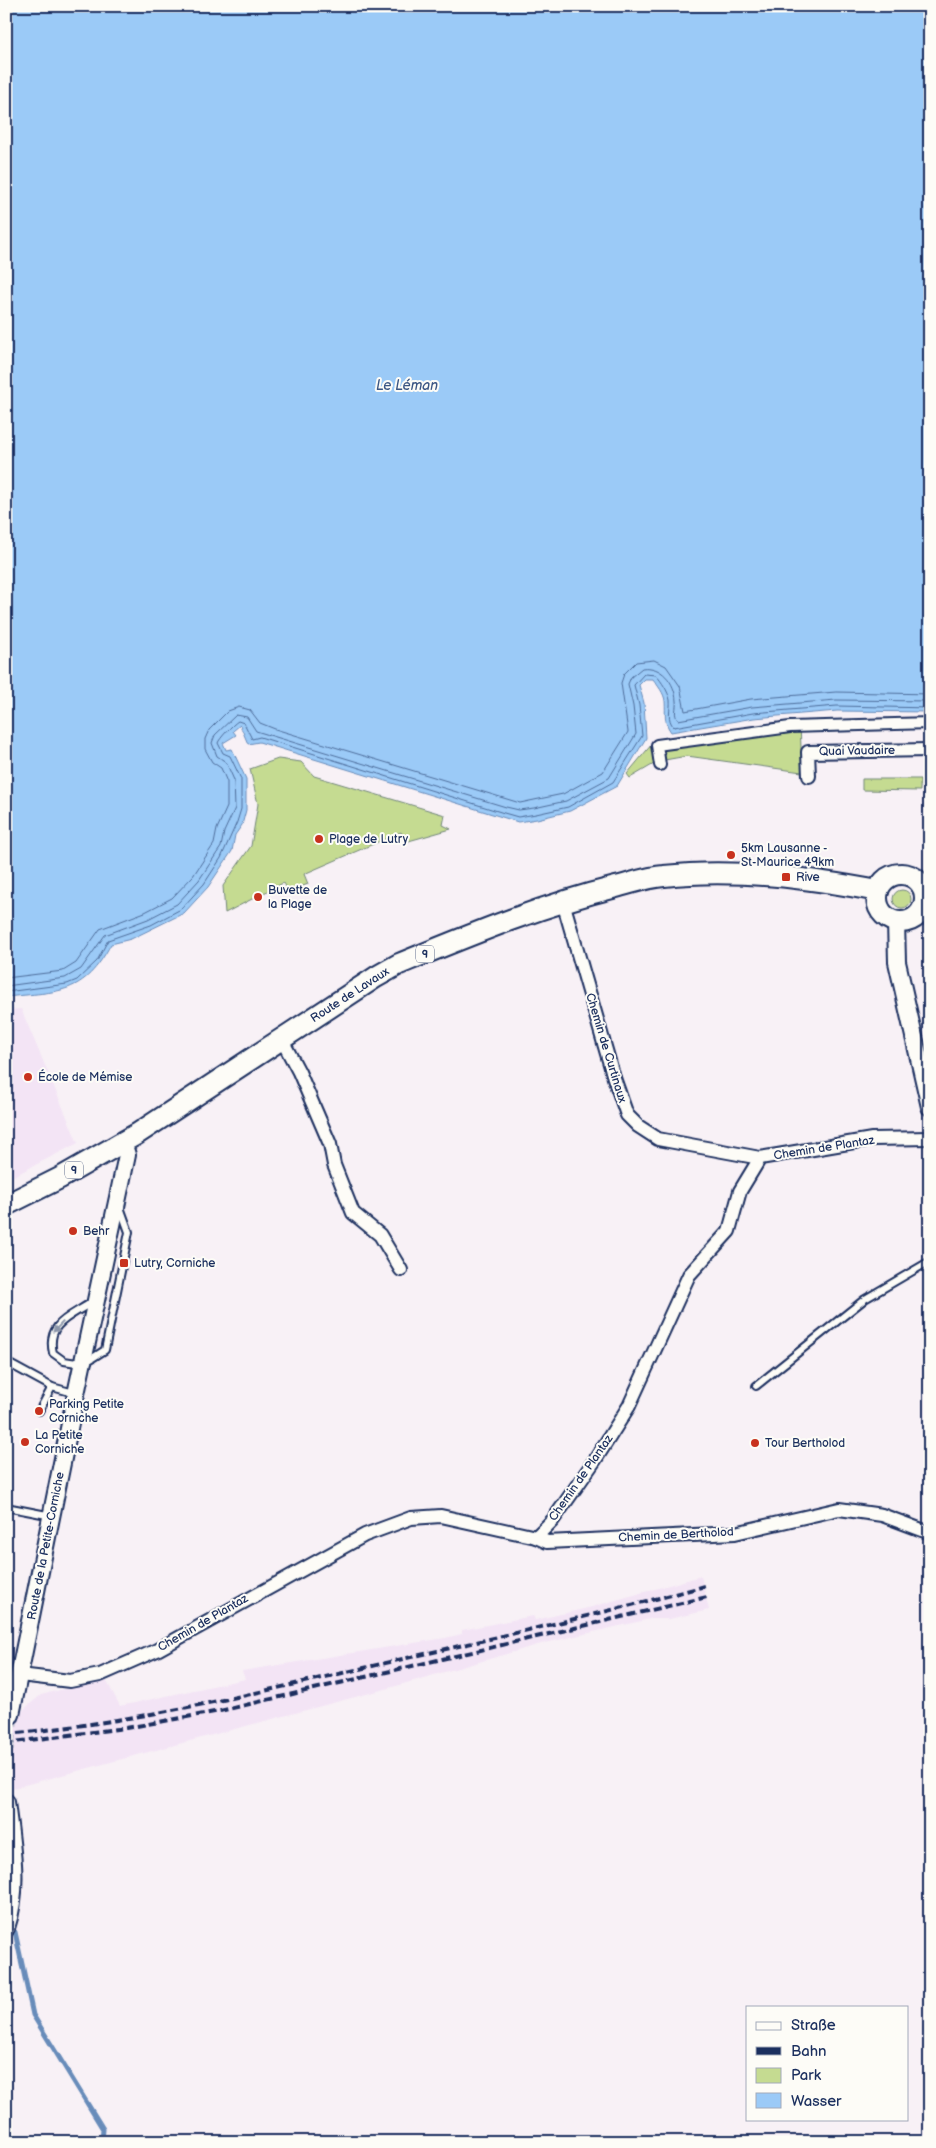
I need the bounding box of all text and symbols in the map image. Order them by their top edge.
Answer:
water label: Le Léman [376,377,438,394]
street label: Quai Vaudaire [819,743,895,759]
place label: Plage de Lutry [329,832,409,847]
marker: Plage de Lutry [313,833,325,845]
place label: 5km Lausanne - St-Maurice 49km [741,841,834,870]
marker: 5km Lausanne - St-Maurice 49km [725,849,737,861]
place label: Rive [796,870,820,885]
marker: Rive [780,871,792,883]
place label: Buvette de la Plage [268,883,327,912]
marker: Buvette de la Plage [252,891,264,903]
road number: 9 [416,946,434,962]
street label: Route de Lavaux [308,964,393,1026]
street label: Chemin de Curtinaux [582,991,630,1105]
place label: École de Mémise [38,1069,132,1085]
marker: École de Mémise [22,1071,34,1083]
street label: Chemin de Plantaz [773,1133,876,1163]
road number: 9 [65,1162,83,1178]
place label: Behr [83,1224,110,1239]
marker: Behr [67,1225,79,1237]
place label: Lutry, Corniche [134,1256,215,1271]
marker: Lutry, Corniche [118,1257,130,1269]
one-way arrow [52,1321,64,1333]
place label: Parking Petite Corniche [49,1397,124,1426]
marker: Parking Petite Corniche [33,1405,45,1417]
place label: La Petite Corniche [35,1428,84,1457]
street label: Chemin de Plantaz [546,1432,616,1524]
marker: La Petite Corniche [19,1436,31,1448]
place label: Tour Bertholod [765,1436,845,1451]
marker: Tour Bertholod [749,1437,761,1449]
street label: Route de la Petite-Corniche [24,1471,68,1621]
street label: Chemin de Bertholod [618,1524,734,1546]
street label: Chemin de Plantaz [155,1591,251,1655]
legend [746,2006,908,2120]
text: Straße [791,2016,836,2035]
text: Bahn [791,2042,827,2061]
text: Park [791,2066,822,2085]
text: Wasser [791,2092,842,2111]

